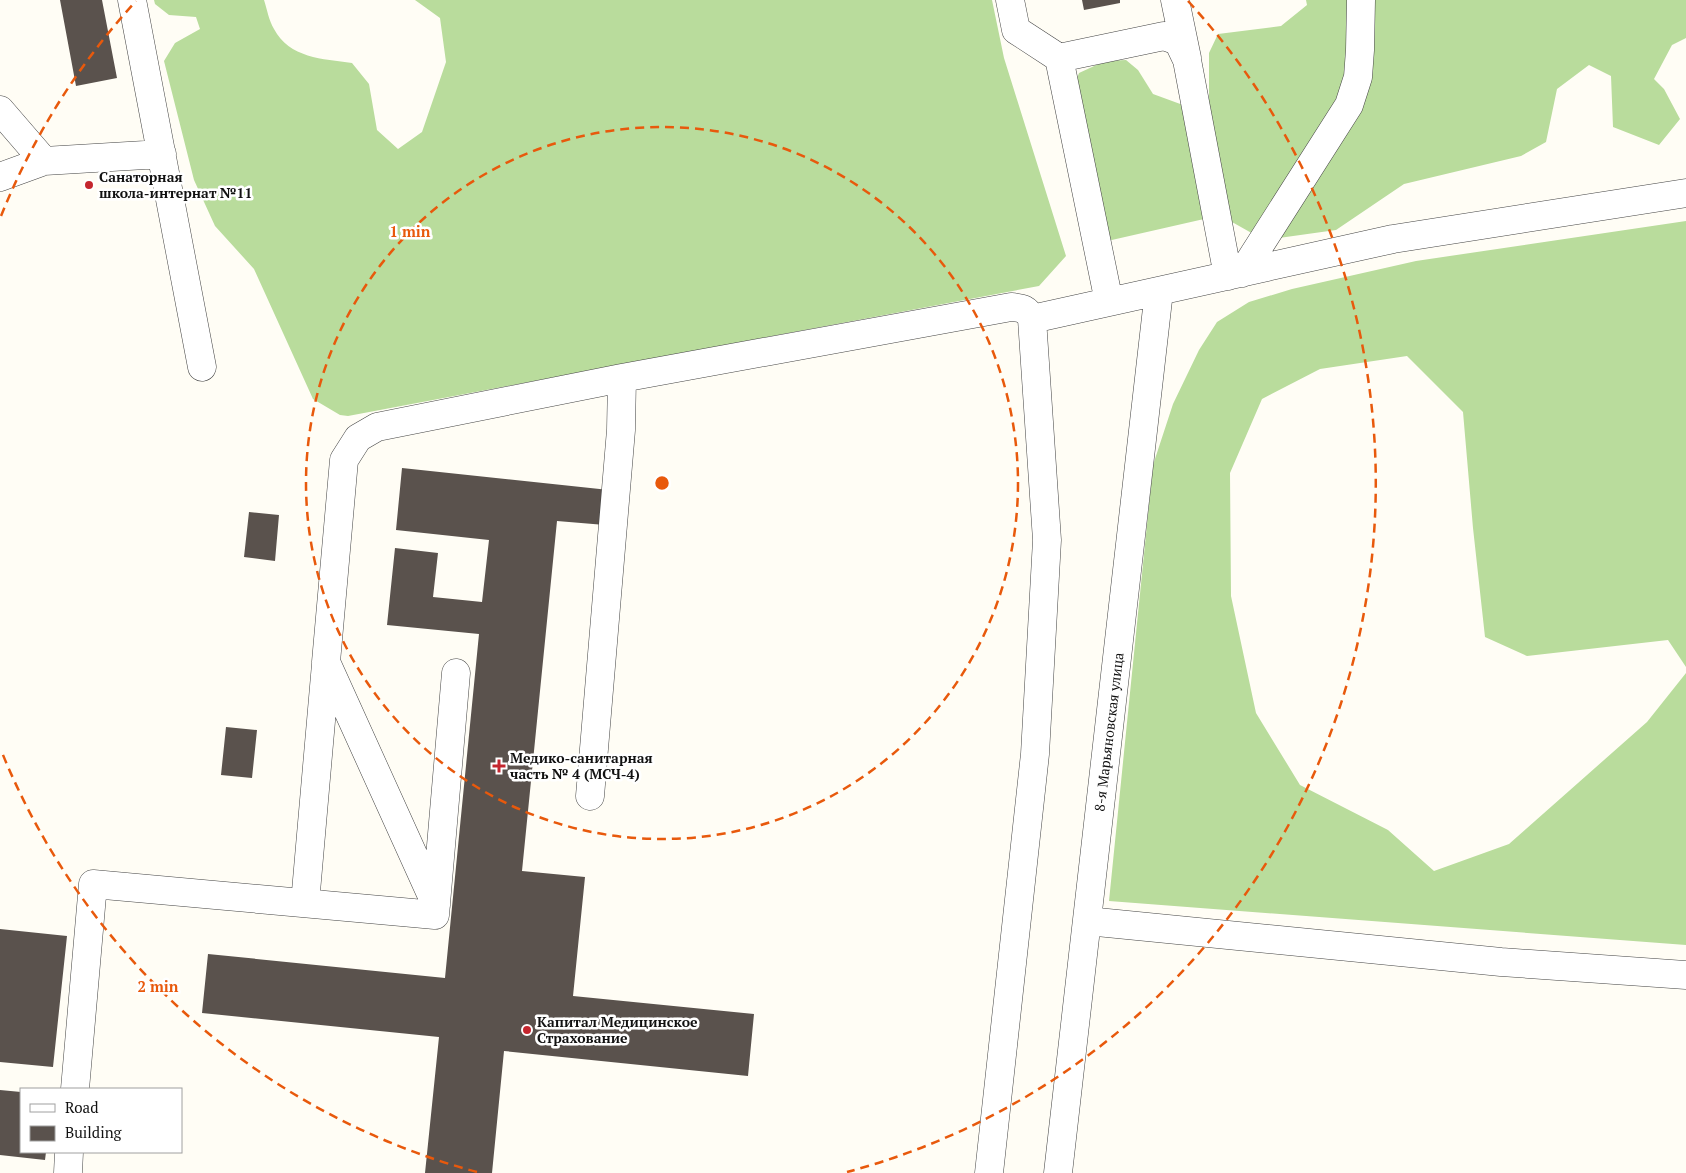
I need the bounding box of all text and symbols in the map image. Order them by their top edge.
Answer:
place label: Санаторная школа-интернат №11 [99,167,252,202]
marker: Санаторная школа-интернат №11 [83,179,95,191]
text: 1 min [389,221,431,241]
centre of rings [653,474,671,492]
street label: 8-я Марьяновская улица [1089,651,1128,812]
place label: Медико-санитарная часть № 4 (МСЧ-4) [510,748,653,783]
marker: Медико-санитарная часть № 4 (МСЧ-4) [492,759,506,773]
text: 2 min [137,976,179,996]
place label: Капитал Медицинское Страхование [537,1012,698,1047]
marker: Капитал Медицинское Страхование [521,1024,533,1036]
legend [20,1088,182,1153]
text: Road [65,1097,98,1117]
text: Building [65,1122,123,1142]

